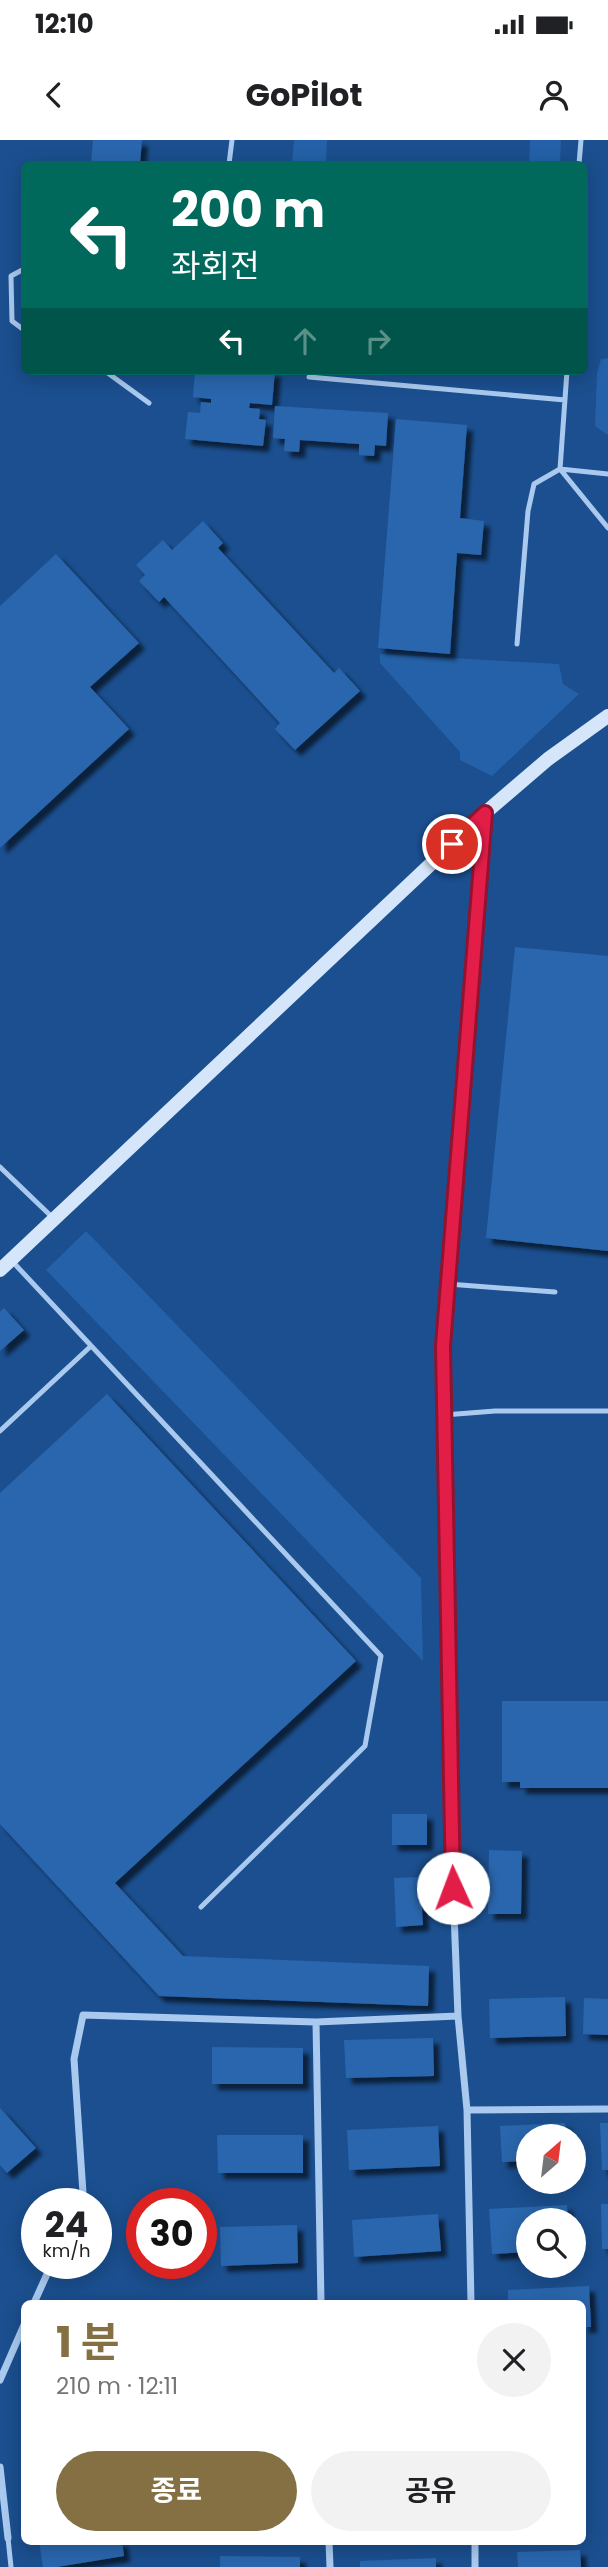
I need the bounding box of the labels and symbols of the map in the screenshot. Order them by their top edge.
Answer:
pin [422,814,482,874]
position arrow [416,1851,490,1925]
north arrow [516,2124,586,2194]
speed limit sign: 30 [126,2188,217,2279]

